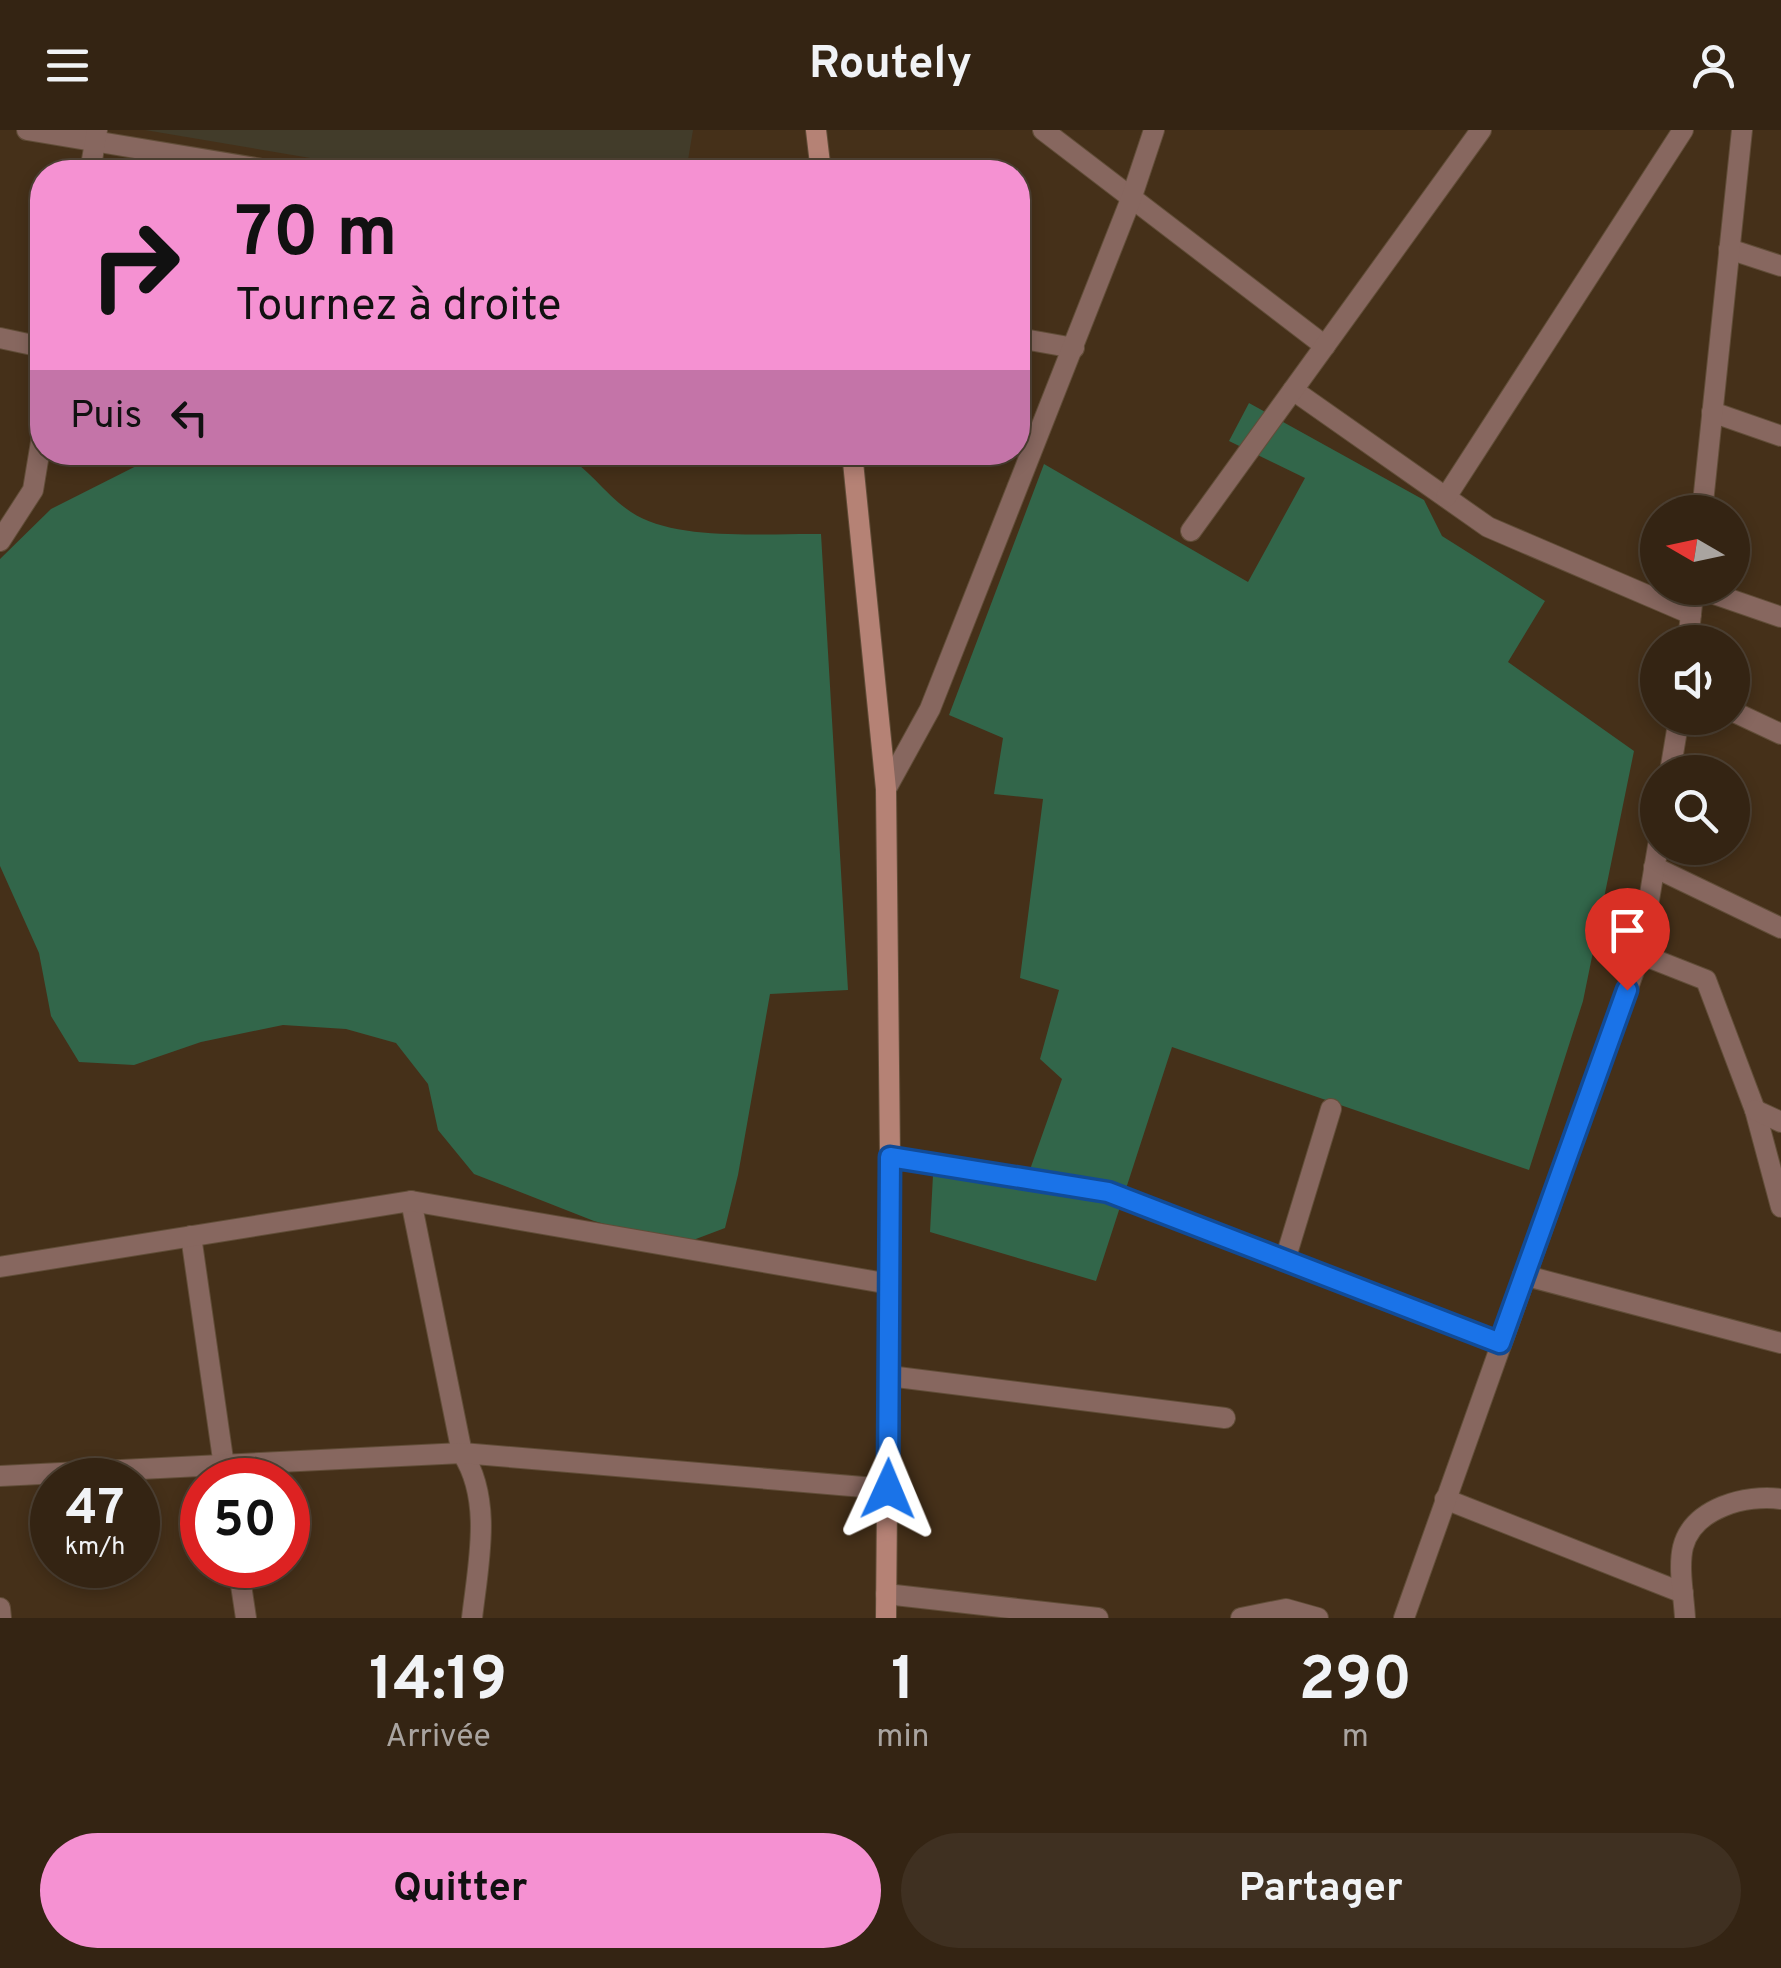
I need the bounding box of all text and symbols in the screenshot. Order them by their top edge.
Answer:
text: Routely [809,37,972,94]
icon: menu [40,38,95,93]
icon: person [1686,38,1741,93]
text: 70 m [235,192,398,281]
icon: right [70,200,200,330]
text: Tournez à droite [235,279,562,336]
icon: left [162,390,217,445]
text: Puis [70,393,142,442]
north arrow [1640,495,1750,605]
map controls [1640,495,1750,865]
button: sound [1640,625,1750,735]
button: search [1640,755,1750,865]
pin [1585,888,1670,991]
icon: arrive [1600,903,1655,958]
position arrow [836,1437,940,1541]
speed limit sign: 50 [180,1458,310,1588]
text: 47 [66,1479,124,1542]
text: km/h [65,1532,125,1564]
text: 14:19 [369,1645,507,1721]
text: 1 [891,1645,915,1721]
text: 290 [1299,1645,1412,1721]
text: Arrivée [386,1718,491,1758]
text: min [876,1718,930,1758]
text: m [1342,1718,1369,1758]
button: Quitter [40,1833,881,1948]
button: Partager [901,1833,1741,1948]

